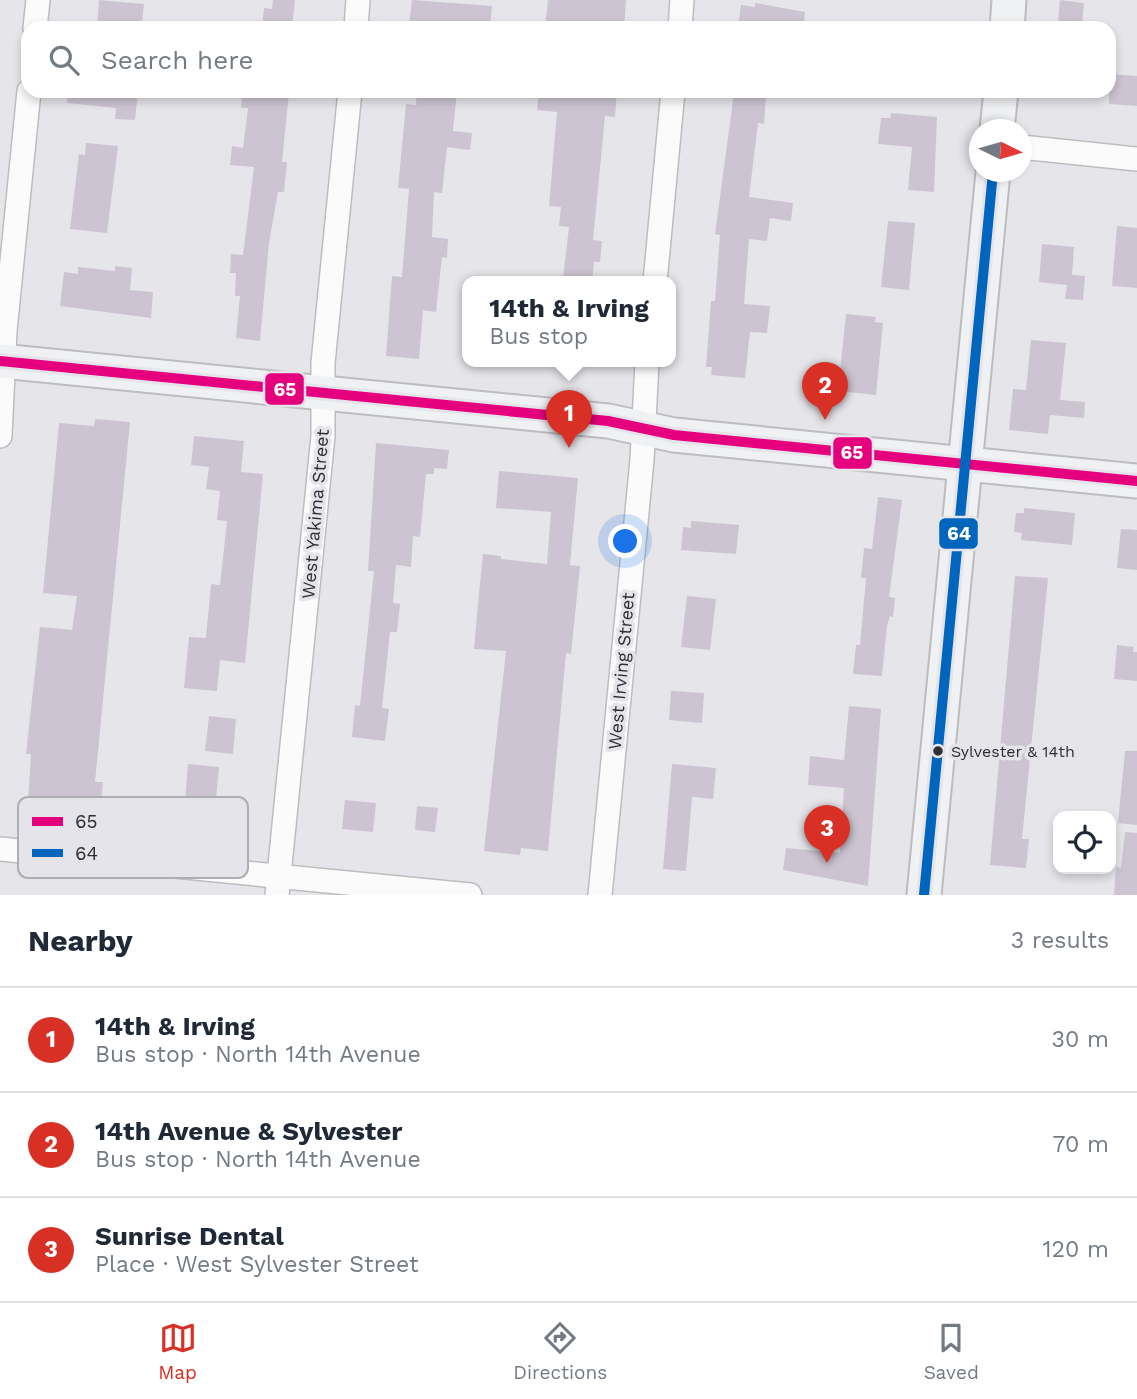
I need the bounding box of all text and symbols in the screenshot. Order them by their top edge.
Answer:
search box [21,21,1116,98]
icon: search [45,41,83,79]
text: Search here [101,45,253,75]
north arrow [969,119,1032,182]
popup [462,276,676,367]
text: 14th & Irving [489,293,649,323]
text: Bus stop [489,323,588,350]
pin: 2 [802,362,848,420]
line badge: 65 [264,372,305,406]
text: 65 [274,378,296,401]
pin: 1 [546,390,592,448]
street label: West Yakima Street [297,428,333,600]
line badge: 65 [832,436,873,470]
text: 65 [841,441,863,464]
line badge: 64 [938,517,979,550]
text: 64 [947,522,971,545]
your location [608,524,642,558]
street label: West Irving Street [604,591,638,751]
place label: Sylvester & 14th [951,742,1075,761]
marker: Sylvester & 14th [931,744,945,758]
legend [18,797,248,878]
pin: 3 [804,805,850,863]
text: 65 [75,810,98,833]
map controls [1053,811,1116,874]
button: locate [1053,811,1116,874]
text: 64 [75,842,98,865]
text: Nearby [28,923,133,958]
text: 3 results [1011,927,1109,954]
text: 14th & Irving [95,1011,255,1041]
text: 1 [46,1026,56,1053]
text: 30 m [1052,1026,1109,1053]
text: Bus stop · North 14th Avenue [95,1041,421,1068]
text: 14th Avenue & Sylvester [95,1116,402,1146]
text: 2 [44,1131,58,1158]
text: 70 m [1052,1131,1109,1158]
text: Bus stop · North 14th Avenue [95,1146,421,1173]
text: Sunrise Dental [95,1221,284,1251]
text: 3 [44,1236,58,1263]
text: 120 m [1043,1236,1109,1263]
text: Place · West Sylvester Street [95,1251,419,1278]
tab: Map [158,1319,197,1384]
tab: Directions [513,1319,607,1384]
tab: Saved [924,1319,979,1384]

